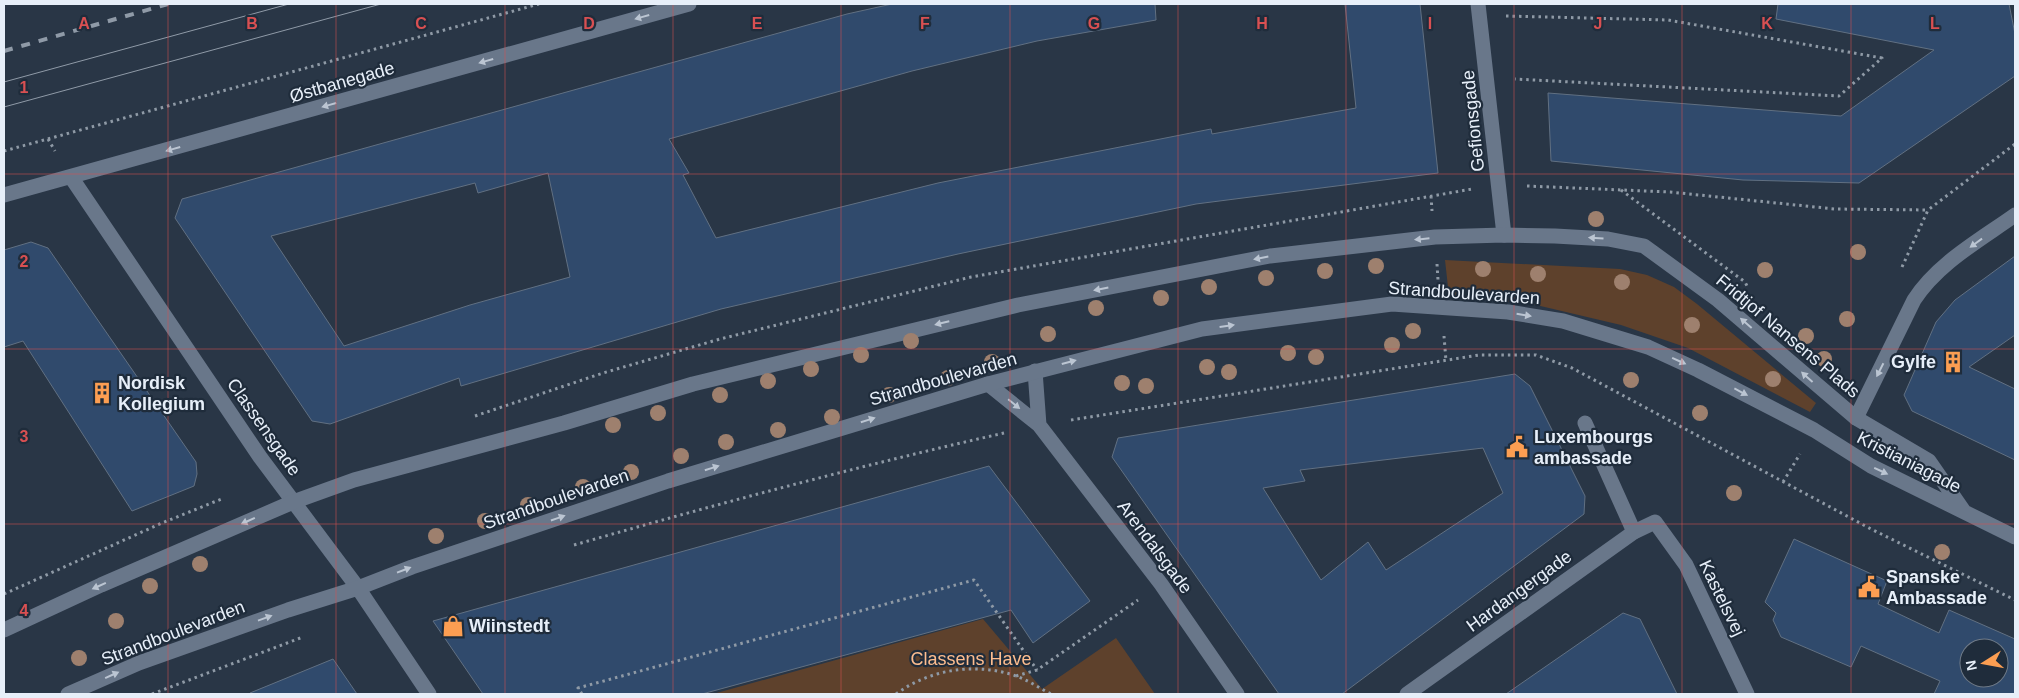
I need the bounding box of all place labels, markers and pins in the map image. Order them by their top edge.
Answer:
building icon: Gylfe [1940,349,1966,375]
place label: Gylfe [1891,352,1936,372]
place label: Nordisk Kollegium [118,373,205,414]
building icon: Nordisk Kollegium [89,380,115,406]
place label: Luxembourgs ambassade [1534,427,1653,468]
public building icon: Luxembourgs ambassade [1504,434,1530,460]
place label: Spanske Ambassade [1886,567,1987,608]
public building icon: Spanske Ambassade [1856,574,1882,600]
shop icon: Wiinstedt [440,613,466,639]
place label: Wiinstedt [469,616,550,636]

